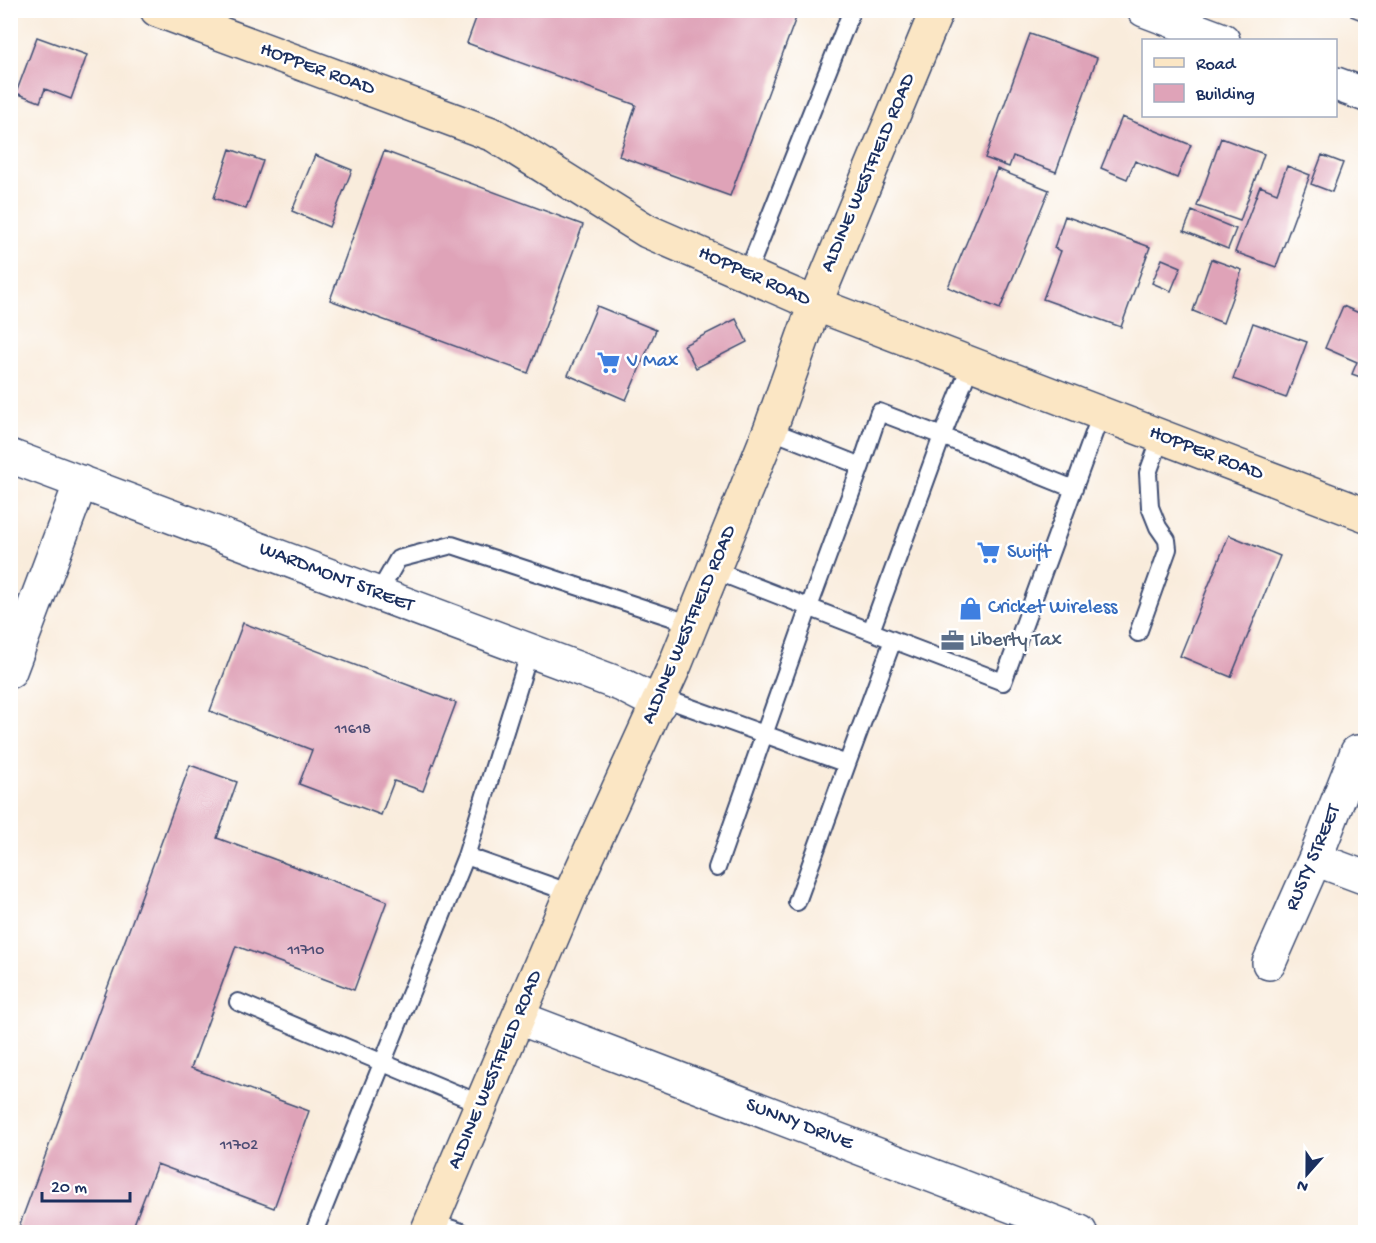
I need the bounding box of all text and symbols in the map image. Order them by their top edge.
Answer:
street label: HOPPER ROAD [256,39,378,102]
legend [1142,39,1337,117]
text: Road [1196,55,1237,76]
street label: ALDINE WESTFIELD ROAD [817,69,922,276]
text: Building [1195,85,1255,106]
street label: HOPPER ROAD [694,242,815,312]
supermarket icon: V Max [596,349,622,375]
place label: V Max [626,351,679,374]
street label: HOPPER ROAD [1146,422,1267,487]
street label: ALDINE WESTFIELD ROAD [638,521,743,728]
street label: WARDMONT STREET [255,538,418,619]
supermarket icon: Swift [976,540,1002,566]
place label: Swift [1007,542,1052,565]
shop icon: Cricket Wireless [957,595,983,621]
place label: Cricket Wireless [988,597,1118,620]
office icon: Liberty Tax [939,628,965,654]
place label: Liberty Tax [970,630,1062,653]
house number: 11618 [334,721,371,740]
street label: RUSTY STREET [1281,800,1347,915]
house number: 11710 [287,942,324,961]
street label: ALDINE WESTFIELD ROAD [444,966,549,1173]
street label: SUNNY DRIVE [742,1094,857,1157]
house number: 11702 [219,1137,258,1156]
north arrow [1277,1144,1337,1204]
scale bar [42,1165,130,1203]
text: N [1294,1174,1311,1195]
text: 20 m [51,1178,87,1199]

